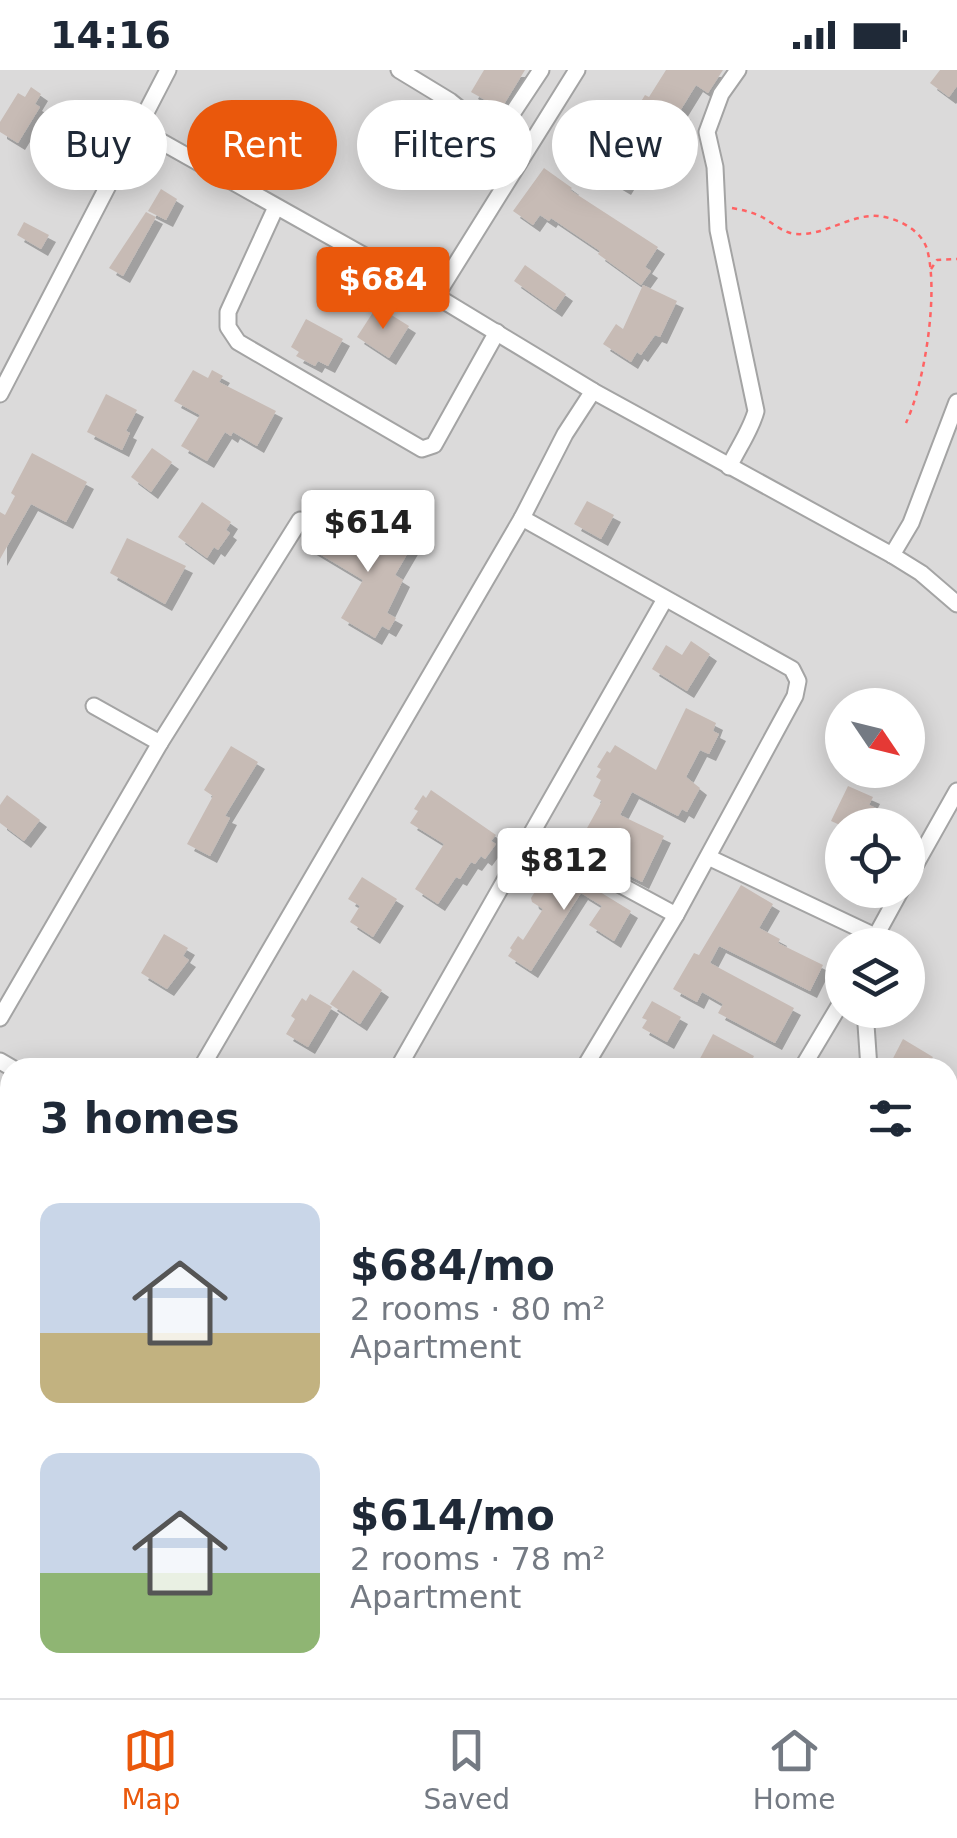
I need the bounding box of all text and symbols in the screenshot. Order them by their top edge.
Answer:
text: 14:16 [50,13,171,57]
chip: Buy [30,100,167,190]
chip: Rent [187,100,337,190]
chip: Filters [357,100,532,190]
chip: New [552,100,698,190]
pin: $684 [324,247,442,332]
text: $684 [338,260,428,298]
pin: $614 [309,490,427,575]
text: $614 [323,503,413,541]
north arrow [825,688,925,788]
map controls [825,688,925,1028]
button: locate [825,808,925,908]
pin: $812 [505,828,623,913]
text: $812 [519,841,609,879]
button: layers [825,928,925,1028]
icon: filters [863,1091,918,1146]
text: 3 homes [40,1094,240,1143]
text: $684/mo [350,1241,555,1290]
icon: home [120,1243,240,1363]
text: 2 rooms · 80 m² [350,1290,605,1328]
text: Apartment [350,1328,521,1366]
text: $614/mo [350,1491,555,1540]
icon: home [120,1493,240,1613]
text: 2 rooms · 78 m² [350,1540,605,1578]
text: Apartment [350,1578,521,1616]
tab: Map [121,1723,181,1816]
tab: Saved [423,1723,510,1816]
tab: Home [753,1723,836,1816]

